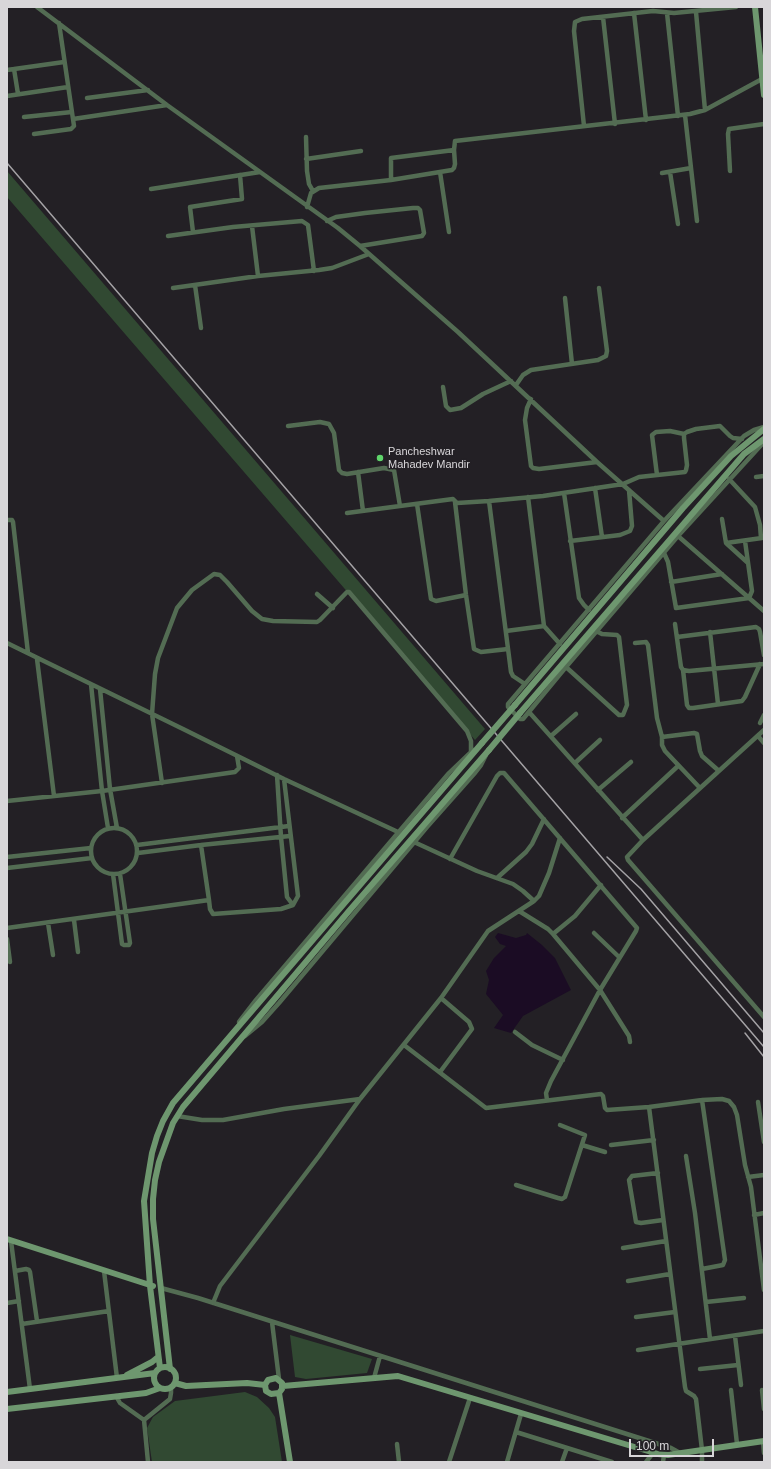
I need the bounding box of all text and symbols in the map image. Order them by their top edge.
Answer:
place label: Pancheshwar Mahadev Mandir [388,445,470,471]
marker: Pancheshwar Mahadev Mandir [375,453,385,463]
scale bar [631,1431,716,1457]
text: 100 m [636,1439,669,1453]

